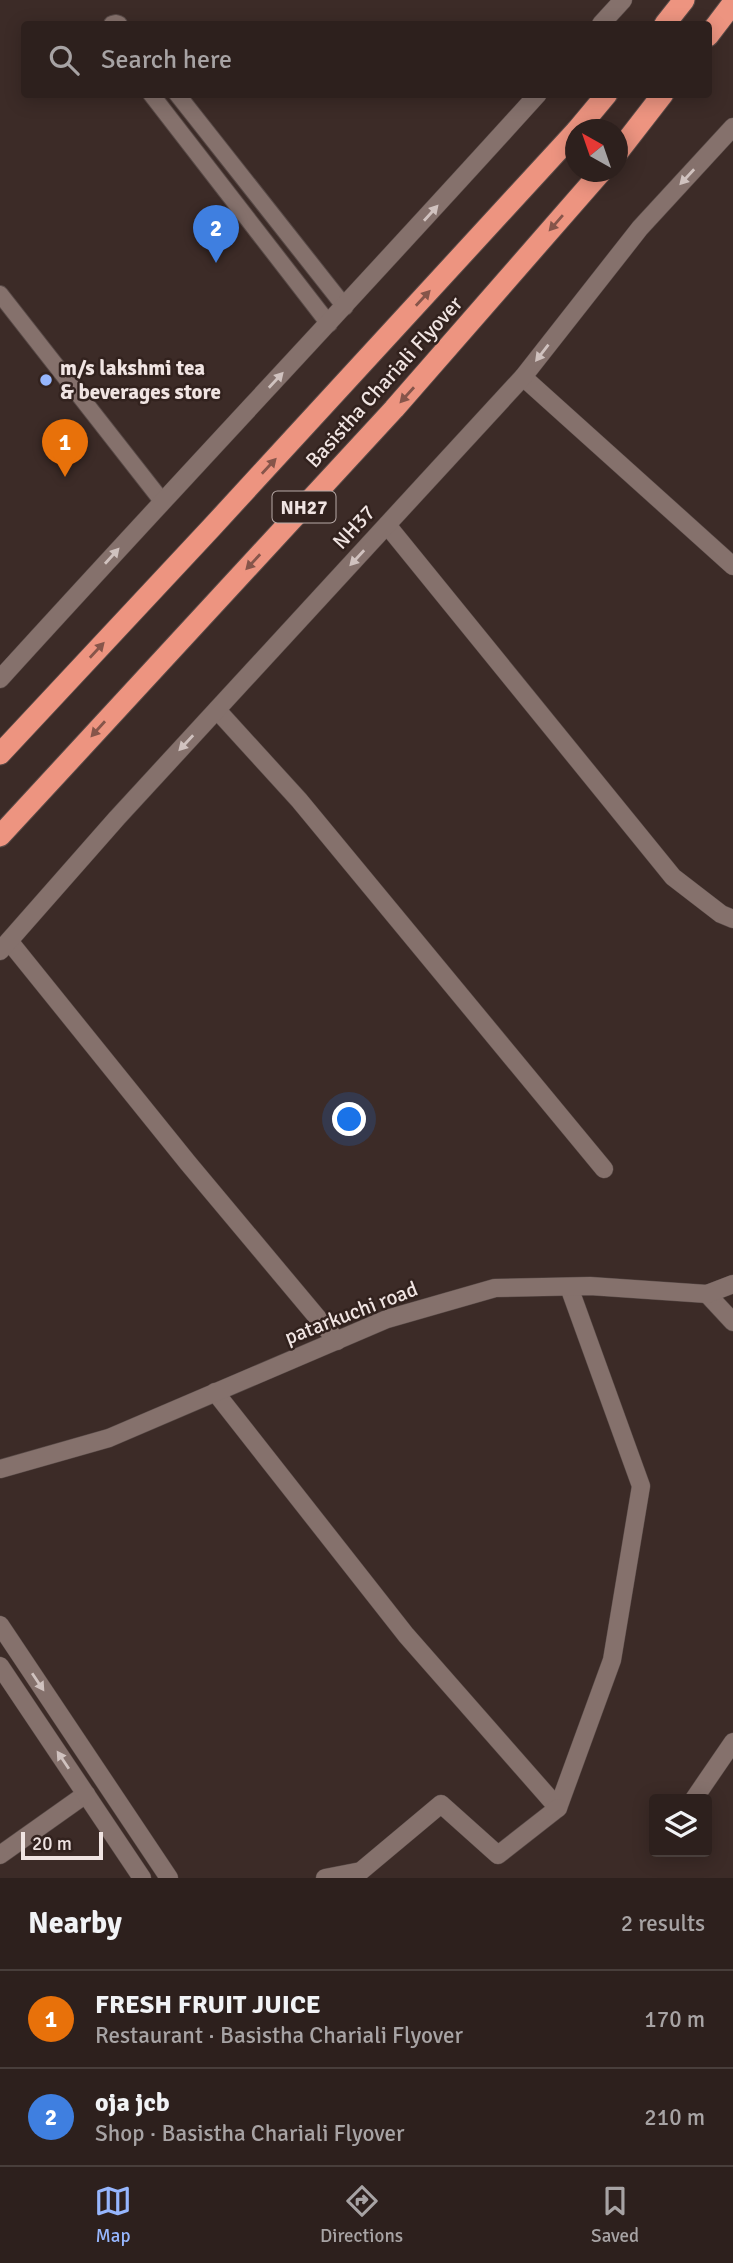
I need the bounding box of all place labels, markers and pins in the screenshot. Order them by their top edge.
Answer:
pin: 2 [193,205,239,263]
place label: m/s lakshmi tea & beverages store [60,355,221,405]
marker: m/s lakshmi tea & beverages store [38,372,54,388]
pin: 1 [42,419,88,477]

